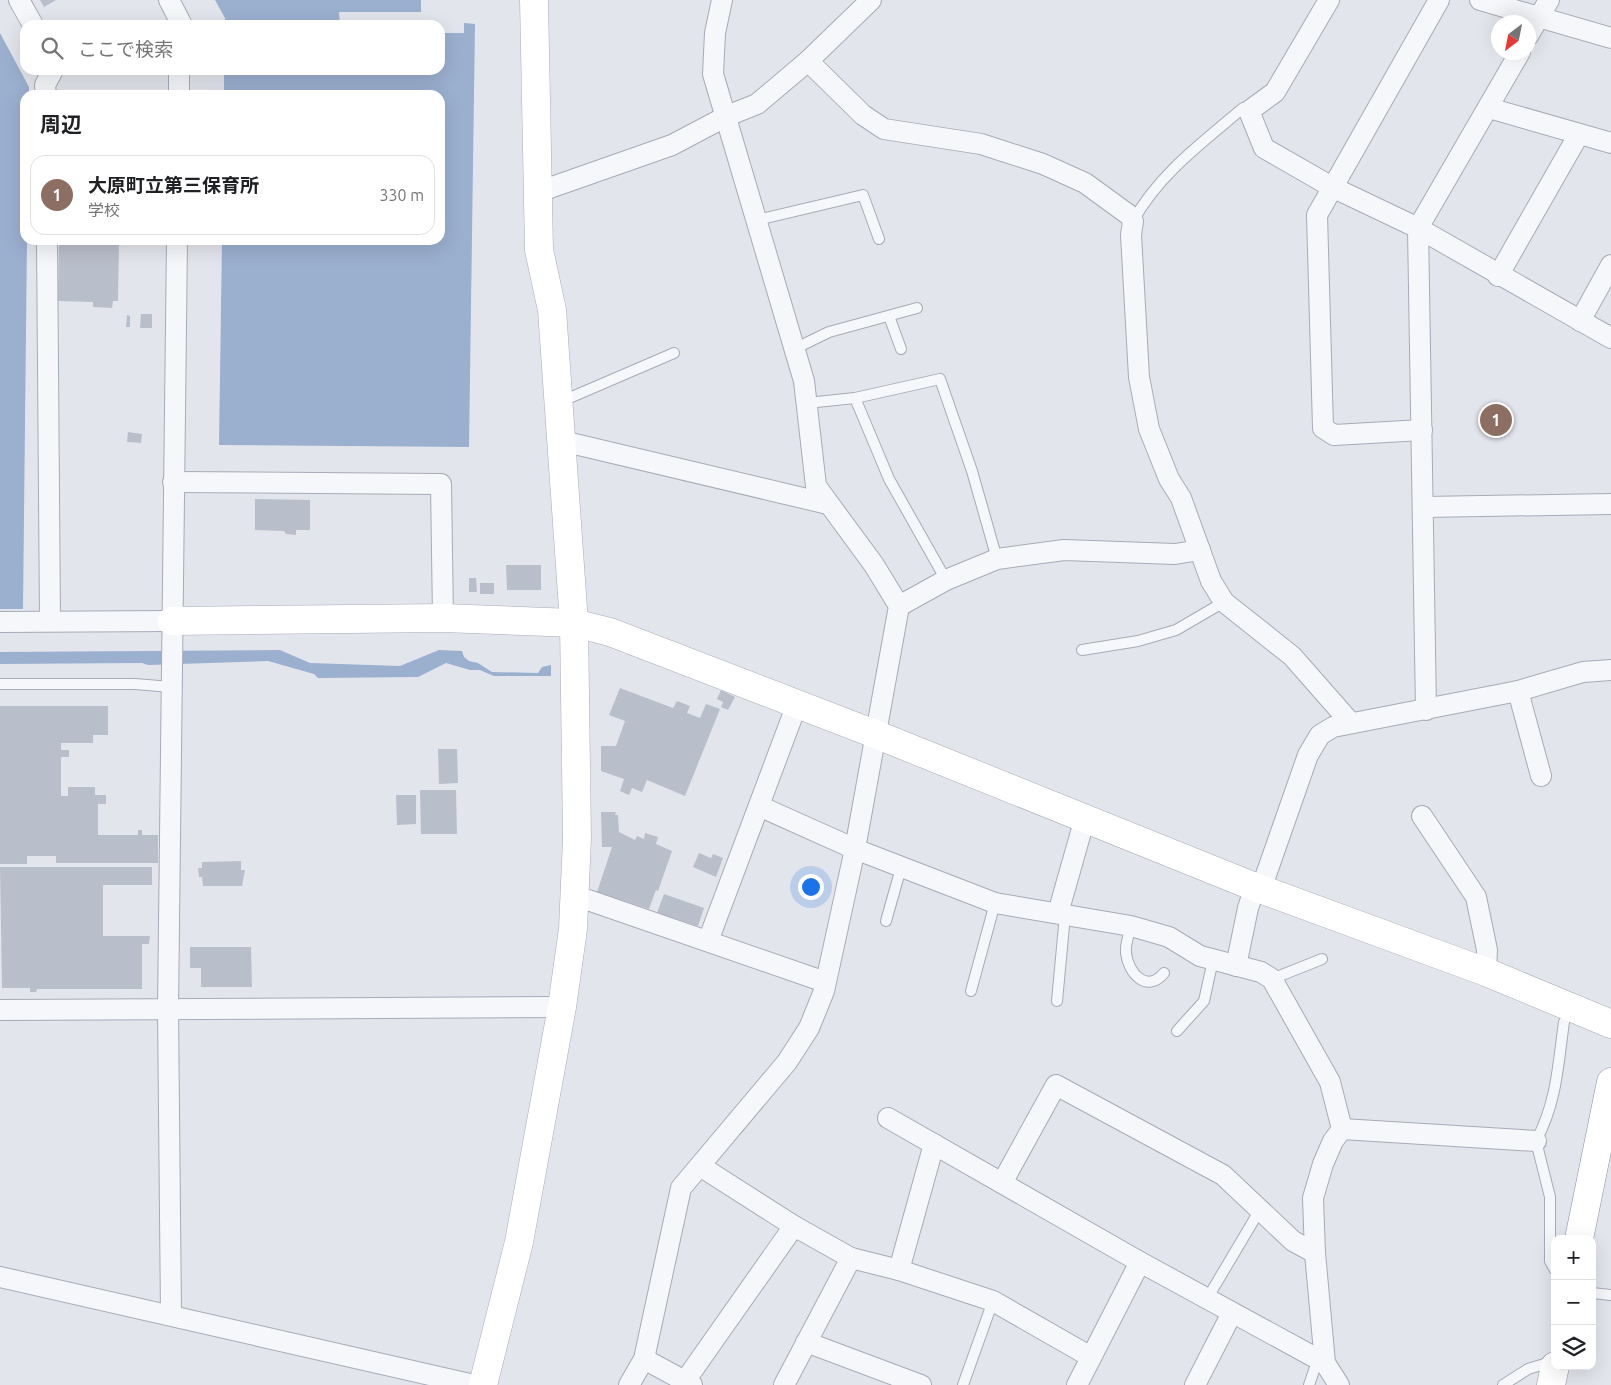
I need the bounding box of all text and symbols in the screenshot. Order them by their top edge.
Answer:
north arrow [1491,15,1536,60]
search box [20,20,445,75]
icon: search [38,34,66,62]
text: ここで検索 [78,38,173,60]
text: 周辺 [40,112,82,136]
text: 大原町立第三保育所 [88,174,259,196]
text: 1 [52,186,62,204]
text: 330 m [379,186,424,204]
text: 学校 [88,201,120,219]
pin: 1 [1480,401,1512,439]
your location [798,874,824,900]
map controls [1551,1235,1596,1370]
button: + [1551,1235,1596,1280]
button: − [1551,1280,1596,1325]
button: layers [1551,1325,1596,1370]

